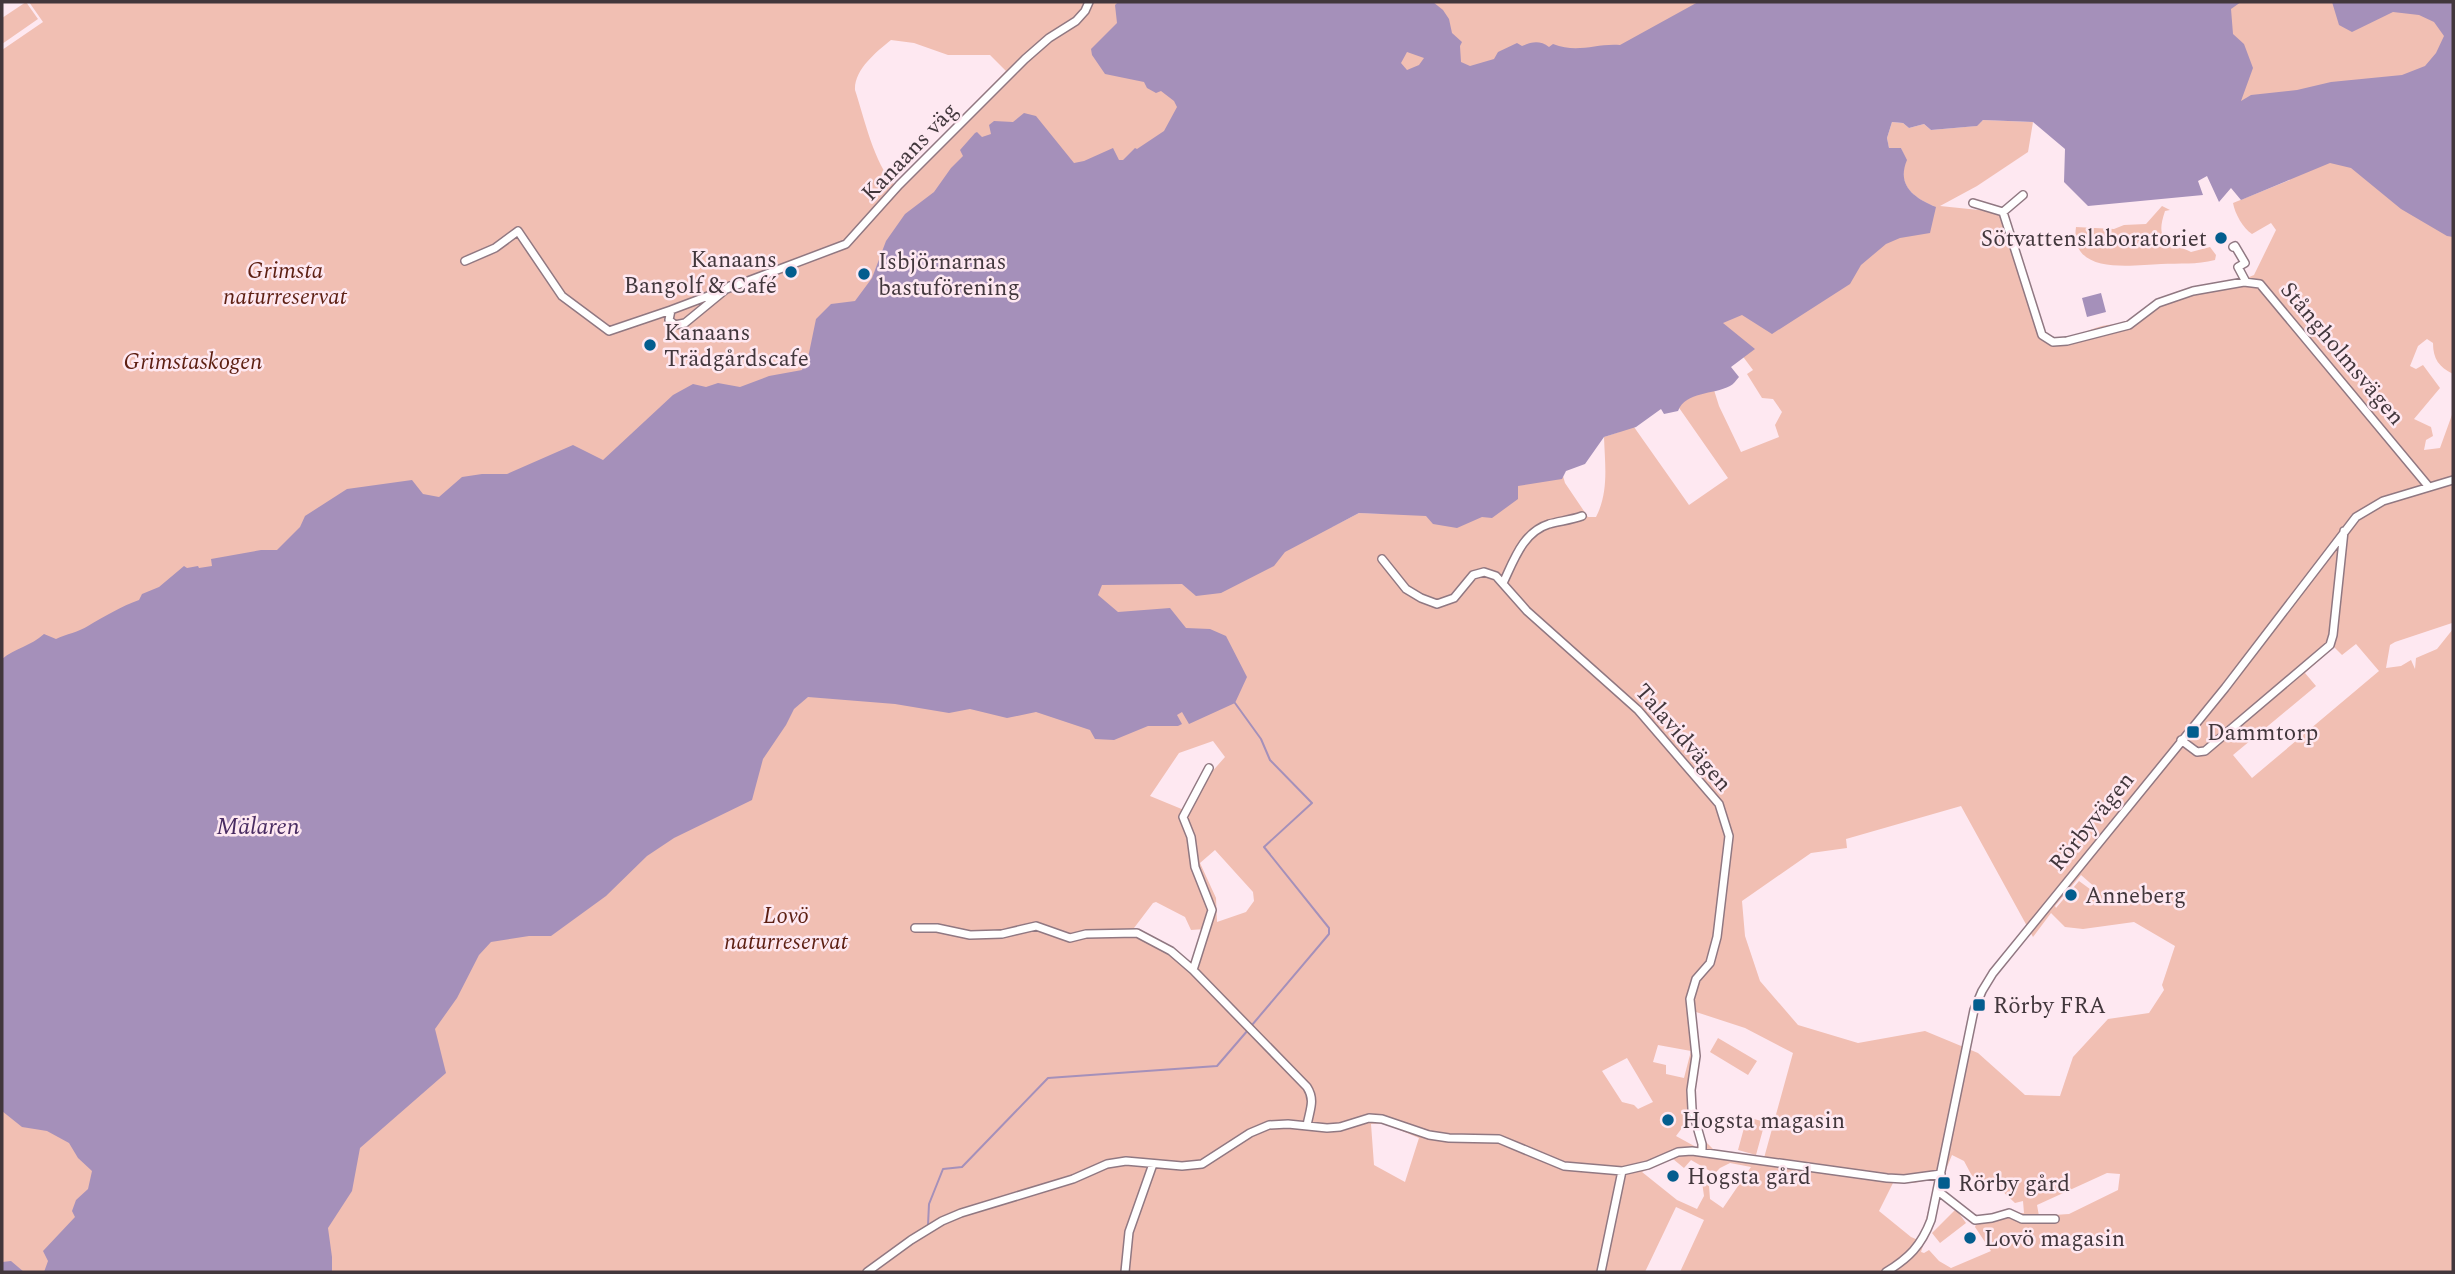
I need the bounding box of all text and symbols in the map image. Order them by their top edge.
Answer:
street label: Kanaans väg [853,94,967,210]
place label: Sötvattenslaboratoriet [1981,222,2207,257]
marker: Sötvattenslaboratoriet [2213,230,2229,246]
place label: Kanaans Bangolf & Café [624,243,777,304]
place label: Isbjörnarnas bastuförening [878,245,1020,306]
park label: Grimsta naturreservat [223,254,348,315]
marker: Kanaans Bangolf & Café [783,264,799,280]
marker: Isbjörnarnas bastuförening [856,266,872,282]
street label: Stångholmsvägen [2271,274,2413,434]
place label: Kanaans Trädgårdscafe [664,316,809,377]
marker: Kanaans Trädgårdscafe [642,337,658,353]
park label: Grimstaskogen [124,345,262,380]
street label: Talavidvägen [1626,676,1740,800]
place label: Dammtorp [2207,716,2318,751]
marker: Dammtorp [2185,724,2201,740]
street label: Rörbyvägen [2041,764,2143,879]
water label: Mälaren [216,809,300,845]
place label: Anneberg [2085,879,2186,914]
marker: Anneberg [2063,887,2079,903]
park label: Lovö naturreservat [724,899,849,960]
place label: Rörby FRA [1993,989,2106,1024]
marker: Rörby FRA [1971,997,1987,1013]
place label: Hogsta magasin [1682,1104,1845,1139]
marker: Hogsta magasin [1660,1112,1676,1128]
place label: Hogsta gård [1687,1160,1811,1195]
place label: Rörby gård [1958,1167,2070,1202]
marker: Hogsta gård [1665,1168,1681,1184]
marker: Rörby gård [1936,1175,1952,1191]
place label: Lovö magasin [1984,1222,2125,1257]
marker: Lovö magasin [1962,1230,1978,1246]

